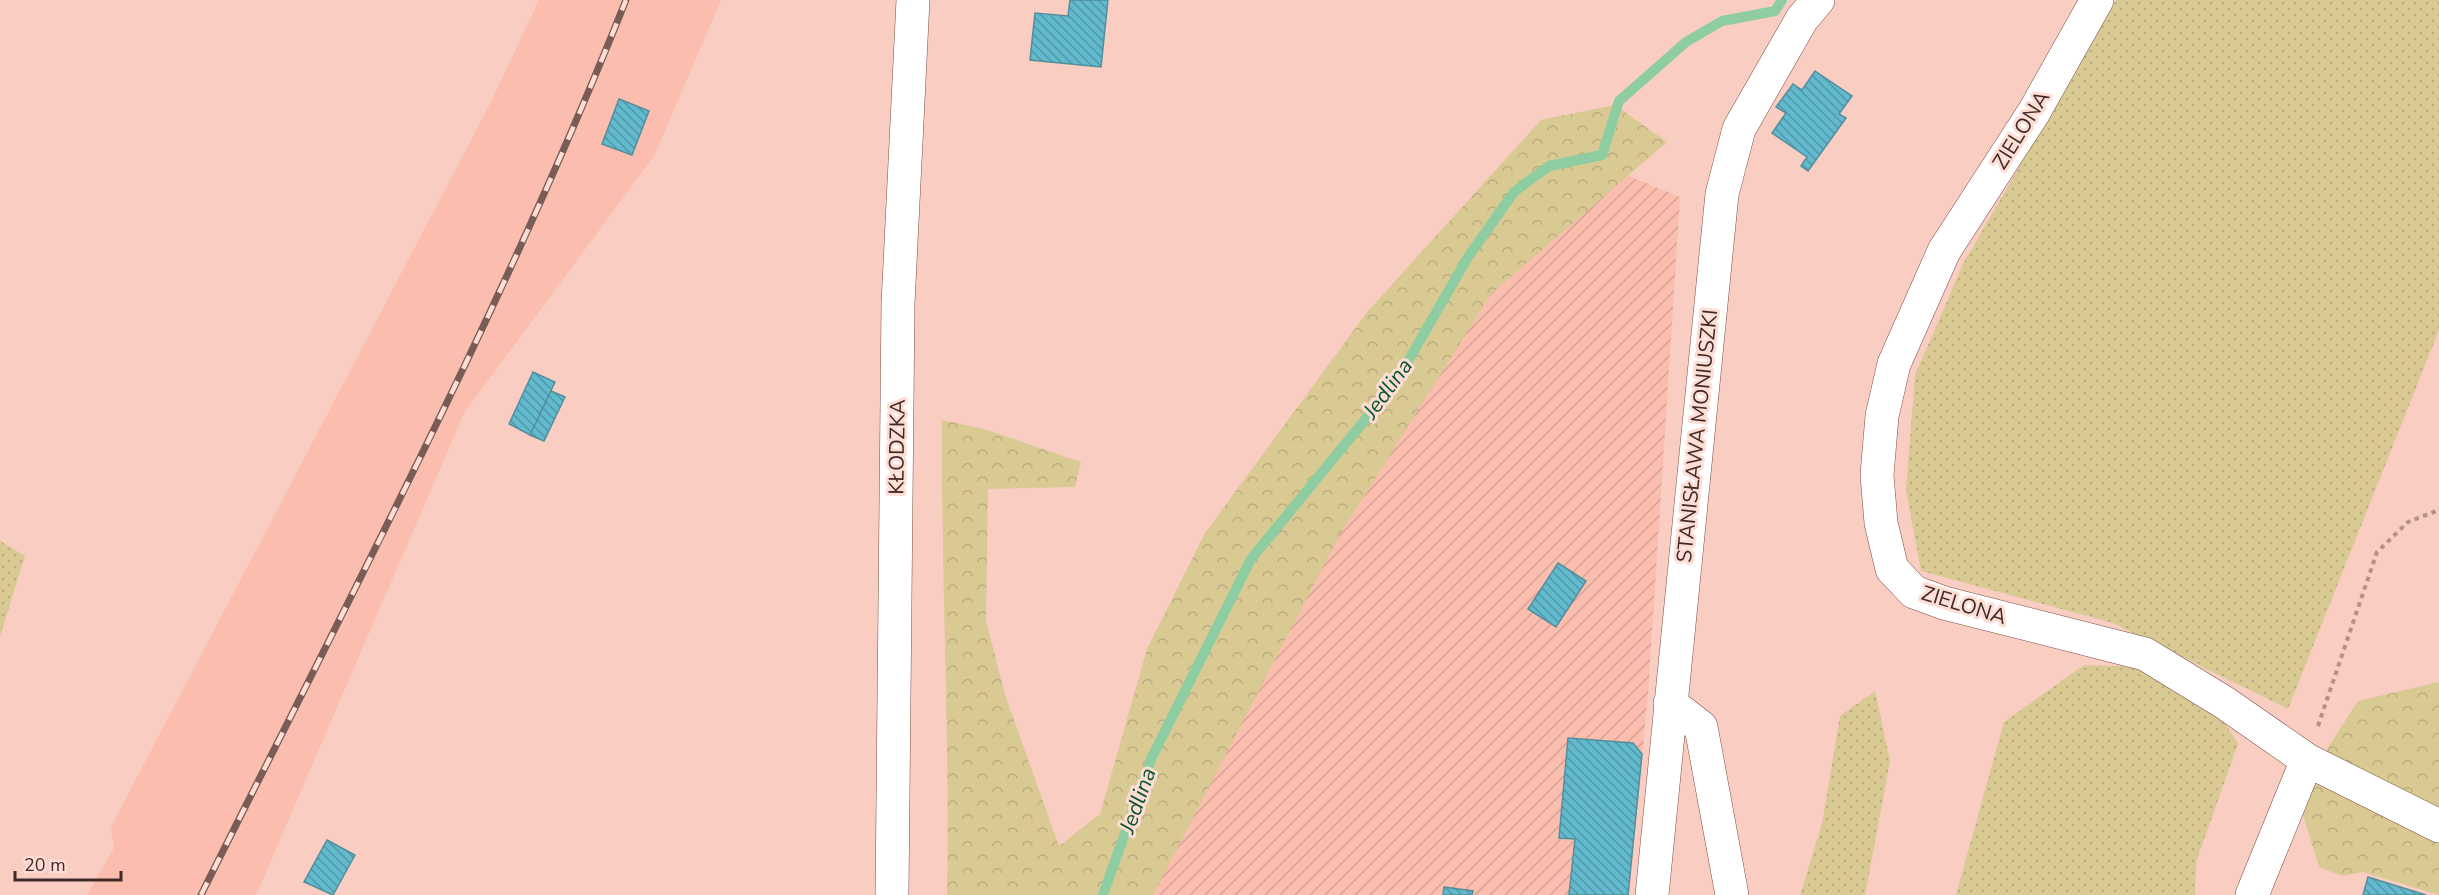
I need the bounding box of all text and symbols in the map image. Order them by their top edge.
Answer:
street label: ZIELONA [1986,85,2056,175]
street label: STANISŁAWA MONIUSZKI [1670,308,1724,564]
water label: Jedlina [1355,352,1420,425]
street label: KŁODZKA [882,399,912,495]
street label: ZIELONA [1918,579,2010,631]
water label: Jedlina [1112,764,1164,838]
scale bar [15,844,122,882]
text: 20 m [24,853,66,877]

